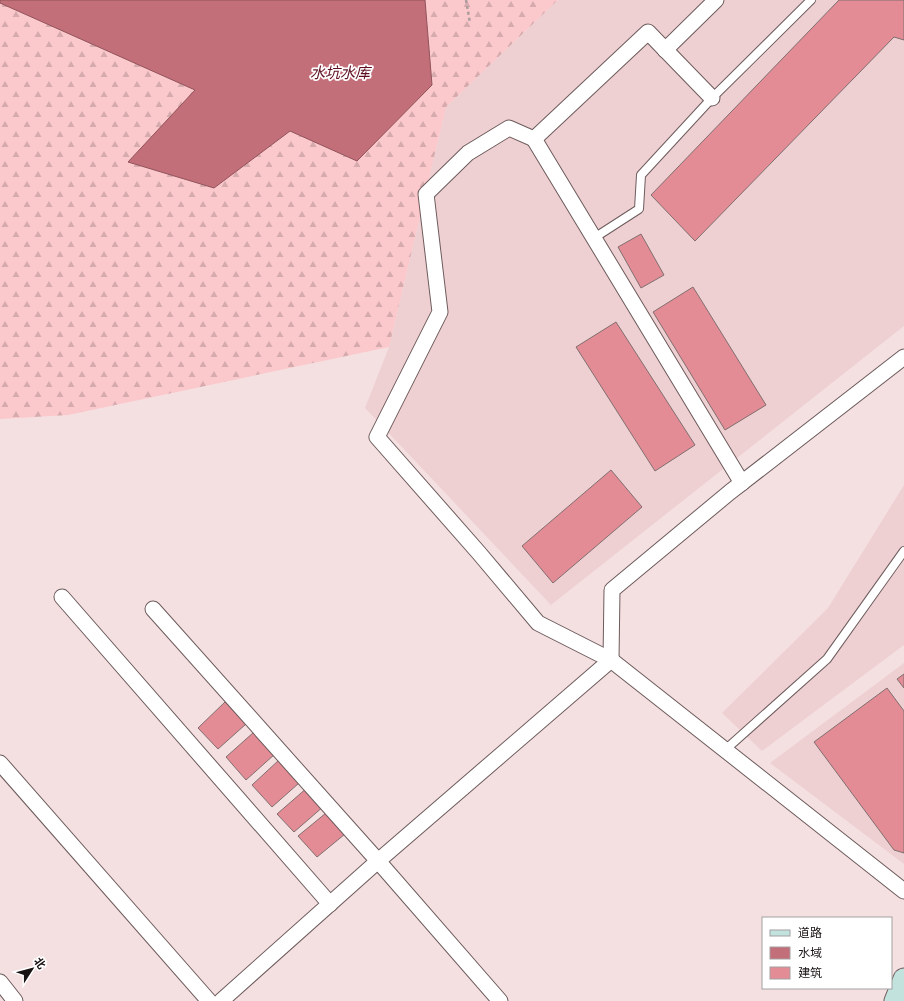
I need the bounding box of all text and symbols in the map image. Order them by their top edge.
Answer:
water label: 水坑水库 [310,63,373,83]
legend [762,917,892,989]
text: 道路 [798,925,822,941]
text: 水域 [798,945,822,961]
north arrow [12,949,52,989]
text: 北 [30,955,49,972]
text: 建筑 [798,965,822,981]

